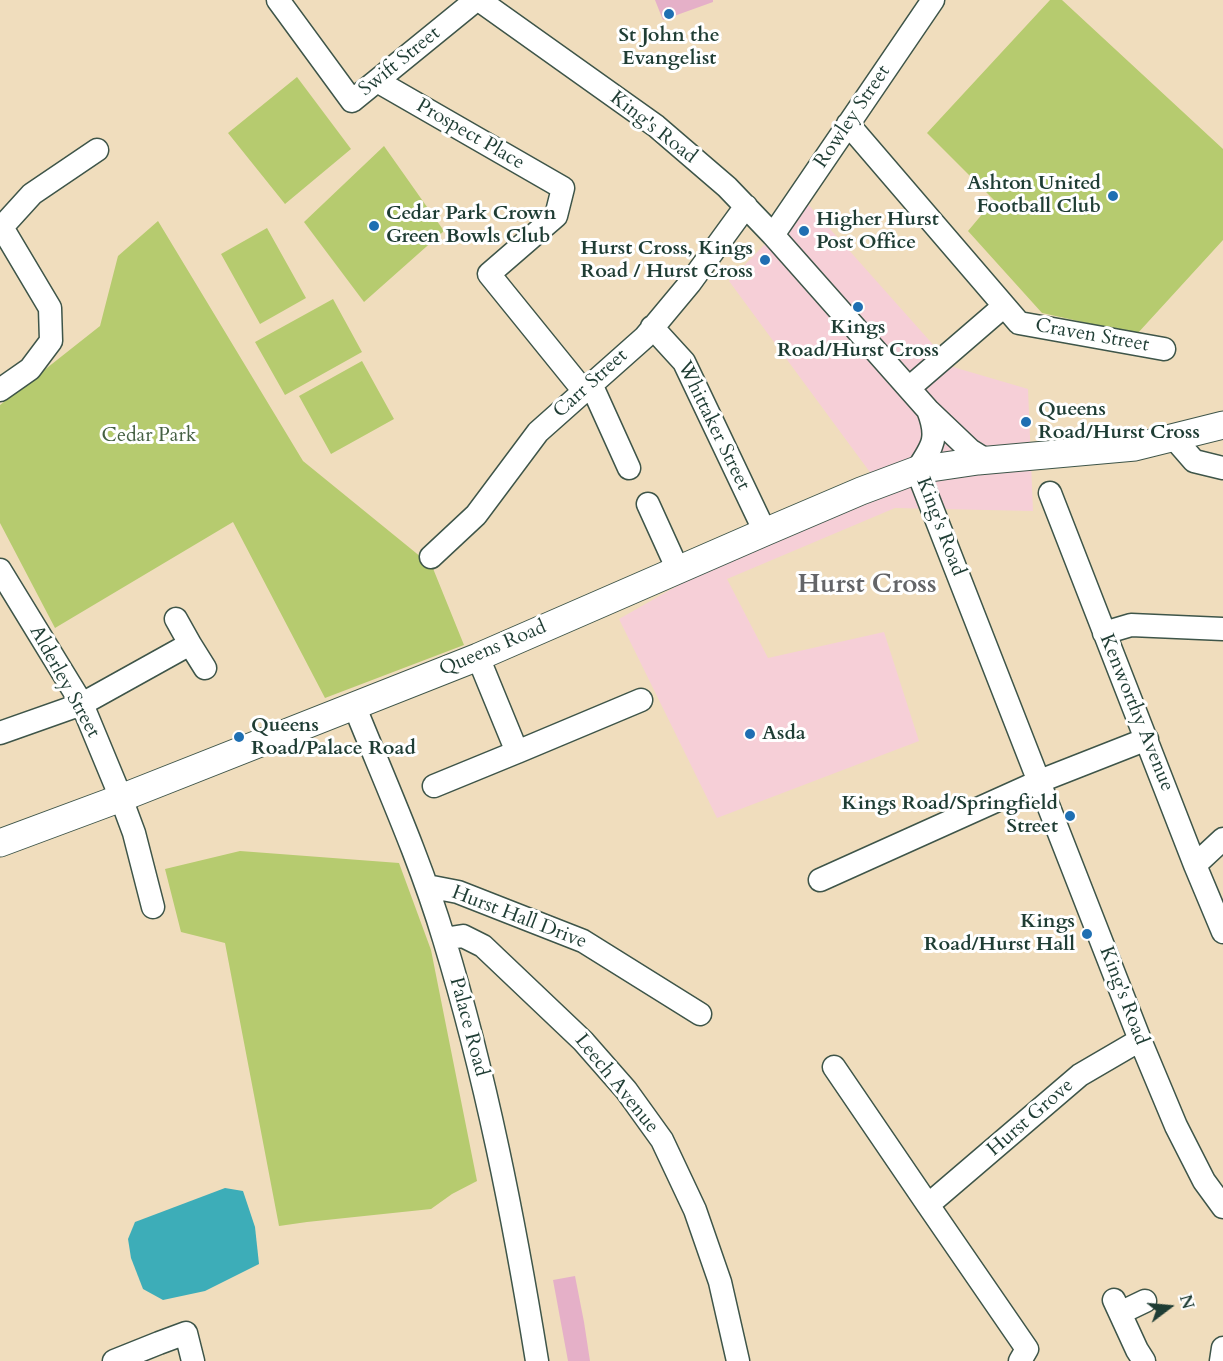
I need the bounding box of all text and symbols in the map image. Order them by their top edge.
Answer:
marker: St John the Evangelist [662,7,676,21]
street label: Swift Street [355,22,445,102]
place label: St John the Evangelist [618,24,720,71]
street label: Rowley Street [810,61,896,173]
street label: King's Road [605,87,701,169]
street label: Prospect Place [412,94,528,176]
place label: Ashton United Football Club [967,172,1101,219]
marker: Ashton United Football Club [1106,189,1120,203]
place label: Cedar Park Crown Green Bowls Club [386,202,556,249]
place label: Higher Hurst Post Office [816,208,939,255]
marker: Cedar Park Crown Green Bowls Club [367,219,381,233]
marker: Higher Hurst Post Office [797,224,811,238]
place label: Hurst Cross, Kings Road / Hurst Cross [580,237,753,284]
marker: Hurst Cross, Kings Road / Hurst Cross [758,253,772,267]
marker: Kings Road/Hurst Cross [851,300,865,314]
street label: Craven Street [1033,314,1151,358]
place label: Kings Road/Hurst Cross [777,316,939,363]
street label: Carr Street [549,344,633,424]
street label: Whittaker Street [671,358,755,494]
place label: Queens Road/Hurst Cross [1038,398,1200,445]
marker: Queens Road/Hurst Cross [1019,415,1033,429]
park label: Cedar Park [102,424,196,448]
street label: King's Road [910,474,970,580]
district label: Hurst Cross [797,570,937,602]
street label: Queens Road [436,616,550,682]
street label: Alderley Street [23,622,105,742]
street label: Kenworthy Avenue [1093,631,1179,795]
place label: Queens Road/Palace Road [251,714,416,761]
place label: Asda [762,722,806,746]
marker: Asda [743,727,757,741]
marker: Queens Road/Palace Road [232,730,246,744]
place label: Kings Road/Springfield Street [842,792,1058,839]
marker: Kings Road/Springfield Street [1063,809,1077,823]
street label: Hurst Hall Drive [448,881,590,955]
place label: Kings Road/Hurst Hall [924,910,1075,957]
marker: Kings Road/Hurst Hall [1080,927,1094,941]
street label: King's Road [1093,943,1153,1049]
street label: Palace Road [443,975,493,1079]
street label: Leech Avenue [569,1030,663,1138]
street label: Hurst Grove [983,1074,1079,1162]
north arrow [1139,1277,1199,1337]
text: N [1174,1292,1199,1312]

